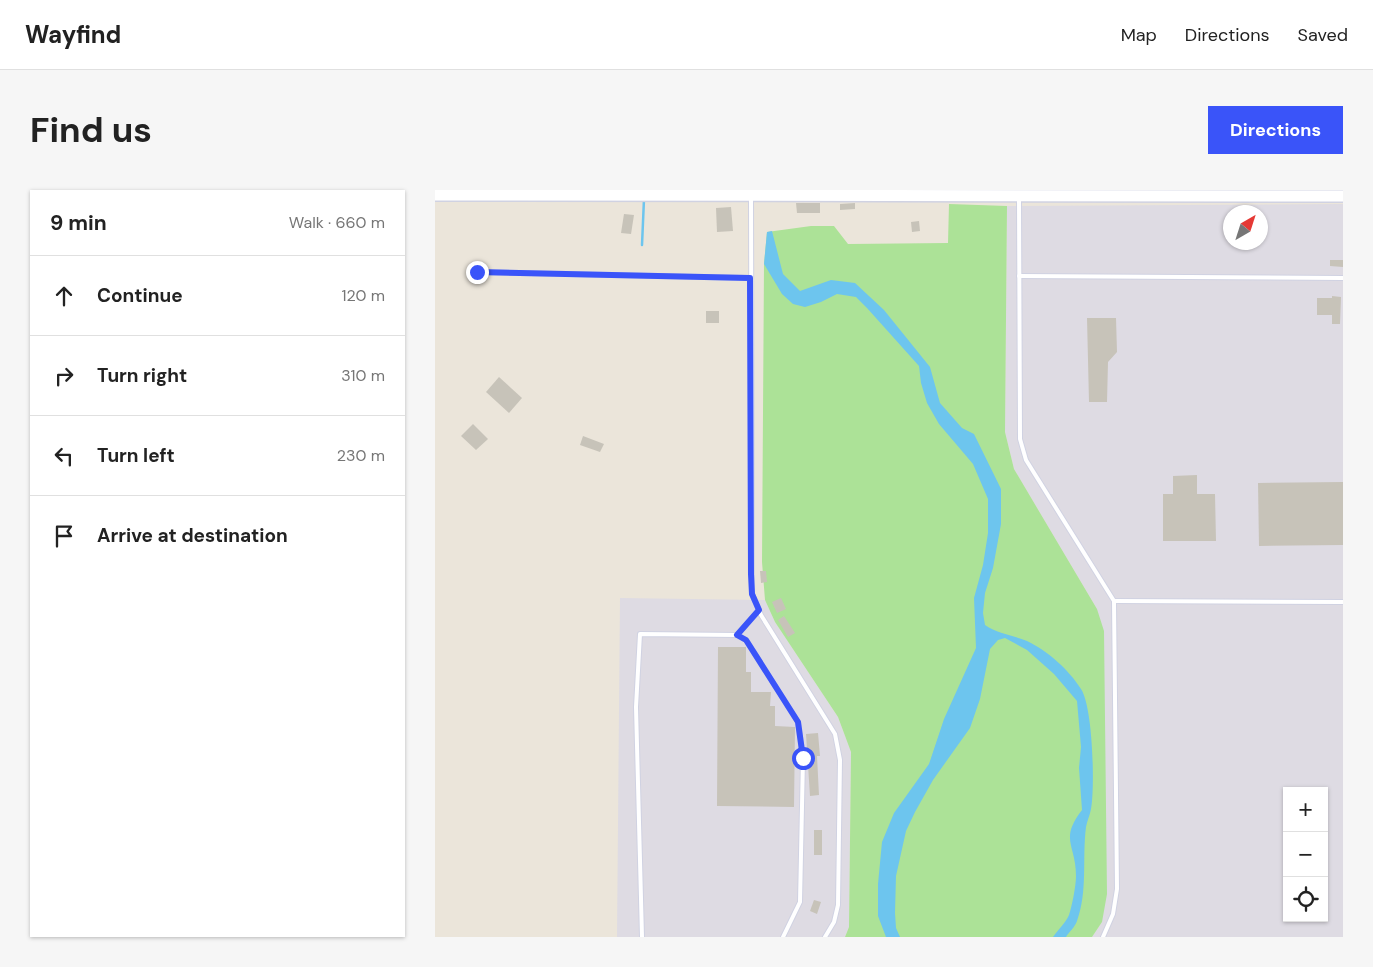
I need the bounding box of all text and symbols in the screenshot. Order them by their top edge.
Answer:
text: Wayfind [25,19,121,50]
text: Map [1121,23,1157,47]
text: Directions [1185,23,1270,47]
text: Saved [1298,23,1348,47]
button: Directions [1208,106,1343,154]
text: Find us [30,107,152,153]
north arrow [1223,205,1268,250]
text: 9 min [50,209,107,237]
text: Walk · 660 m [289,212,385,233]
route end [466,261,489,284]
icon: ahead [50,282,78,310]
text: Continue [97,283,183,308]
text: 120 m [341,285,385,306]
icon: right [50,362,78,390]
text: Turn right [97,363,187,388]
text: 310 m [341,365,385,386]
icon: left [50,442,78,470]
text: Turn left [97,443,175,468]
text: 230 m [337,445,385,466]
icon: arrive [50,522,78,550]
text: Arrive at destination [97,523,288,548]
route start [792,747,815,770]
map controls [1283,787,1328,922]
button: + [1283,787,1328,832]
button: − [1283,832,1328,877]
button: locate [1283,877,1328,922]

